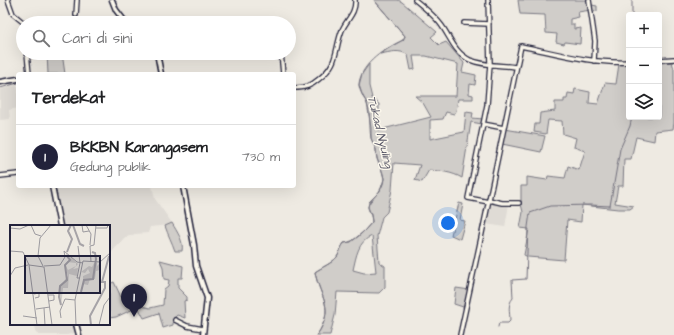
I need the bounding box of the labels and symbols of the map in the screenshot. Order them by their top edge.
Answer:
water label: Tukad Nyuling [362,94,397,171]
your location [438,213,458,233]
inset map [10,225,110,325]
pin: 1 [121,284,147,317]

